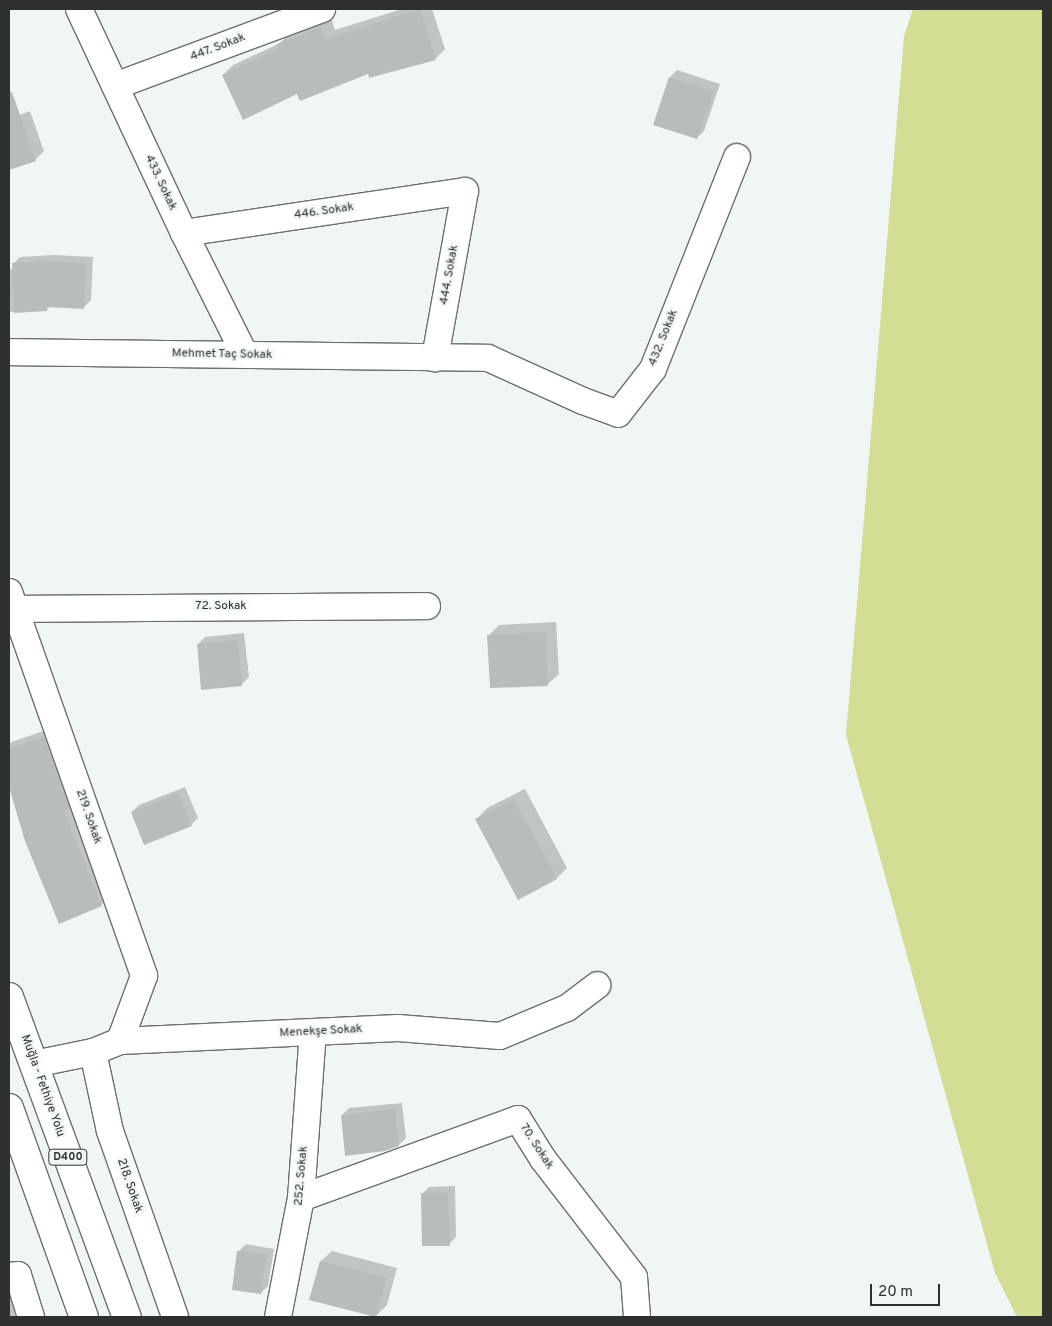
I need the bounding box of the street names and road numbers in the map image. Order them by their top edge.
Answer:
street label: 447. Sokak [188,31,248,65]
street label: 433. Sokak [141,153,179,213]
street label: 446. Sokak [293,201,355,223]
street label: 444. Sokak [438,244,462,306]
street label: 432. Sokak [646,308,682,368]
street label: Mehmet Taç Sokak [171,347,273,363]
street label: 72. Sokak [195,600,247,614]
street label: 219. Sokak [72,788,104,846]
street label: Menekşe Sokak [279,1023,363,1041]
street label: Muğla - Fethiye Yolu [17,1033,67,1139]
street label: 70. Sokak [516,1121,556,1173]
street label: 252. Sokak [292,1145,312,1207]
road number: D400 [48,1148,88,1166]
street label: 218. Sokak [113,1157,145,1215]

